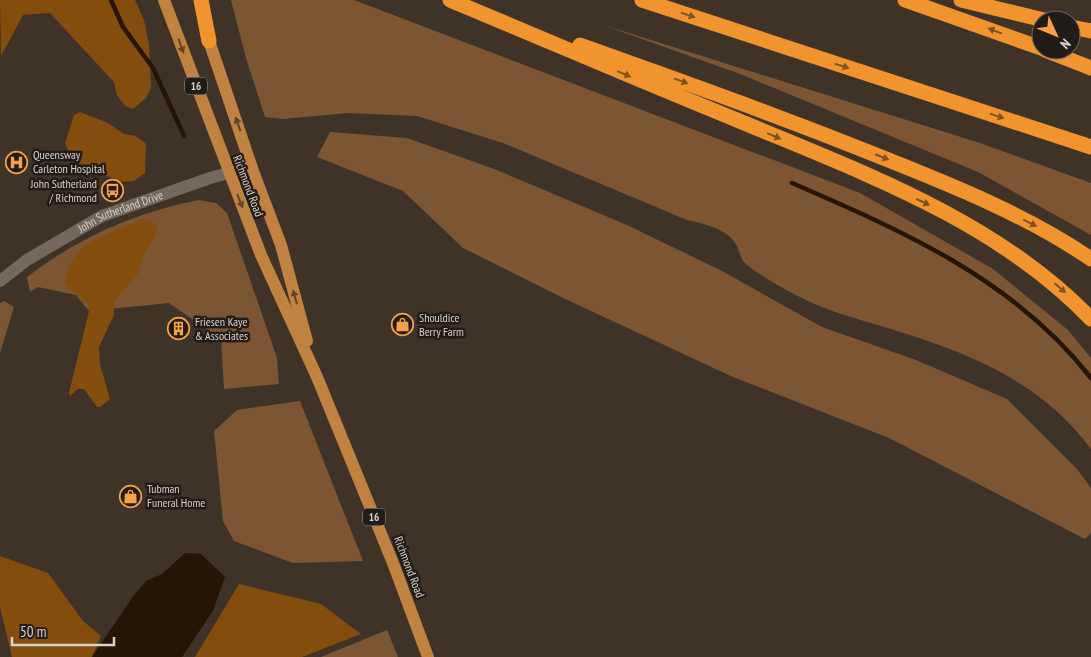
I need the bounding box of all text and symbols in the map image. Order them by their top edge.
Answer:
north arrow [1031,10,1081,60]
one-way arrow [681,12,696,20]
one-way arrow [988,27,1003,34]
text: N [1056,35,1074,53]
one-way arrow [178,38,185,53]
one-way arrow [835,63,850,70]
one-way arrow [617,70,631,78]
one-way arrow [674,77,689,85]
road number: 16 [185,78,207,94]
one-way arrow [990,112,1005,120]
one-way arrow [233,117,241,132]
one-way arrow [767,132,782,140]
place label: Queensway Carleton Hospital [33,147,105,176]
hospital icon: Queensway Carleton Hospital [5,150,29,174]
street label: Richmond Road [230,153,267,219]
one-way arrow [875,153,890,161]
place label: John Sutherland / Richmond [30,176,97,205]
bus stop icon: John Sutherland / Richmond [101,179,125,203]
street label: John Sutherland Drive [74,187,165,236]
one-way arrow [236,194,244,208]
one-way arrow [916,198,930,206]
one-way arrow [1023,219,1038,227]
one-way arrow [1053,283,1066,294]
one-way arrow [291,289,299,304]
place label: Shouldice Berry Farm [419,310,464,339]
shop icon: Shouldice Berry Farm [391,313,415,337]
place label: Friesen Kaye & Associates [195,314,248,343]
building icon: Friesen Kaye & Associates [167,317,191,341]
place label: Tubman Funeral Home [147,481,205,510]
shop icon: Tubman Funeral Home [119,484,143,508]
road number: 16 [363,508,385,526]
street label: Richmond Road [391,534,428,600]
scale bar [12,614,115,646]
text: 50 m [20,622,46,641]

